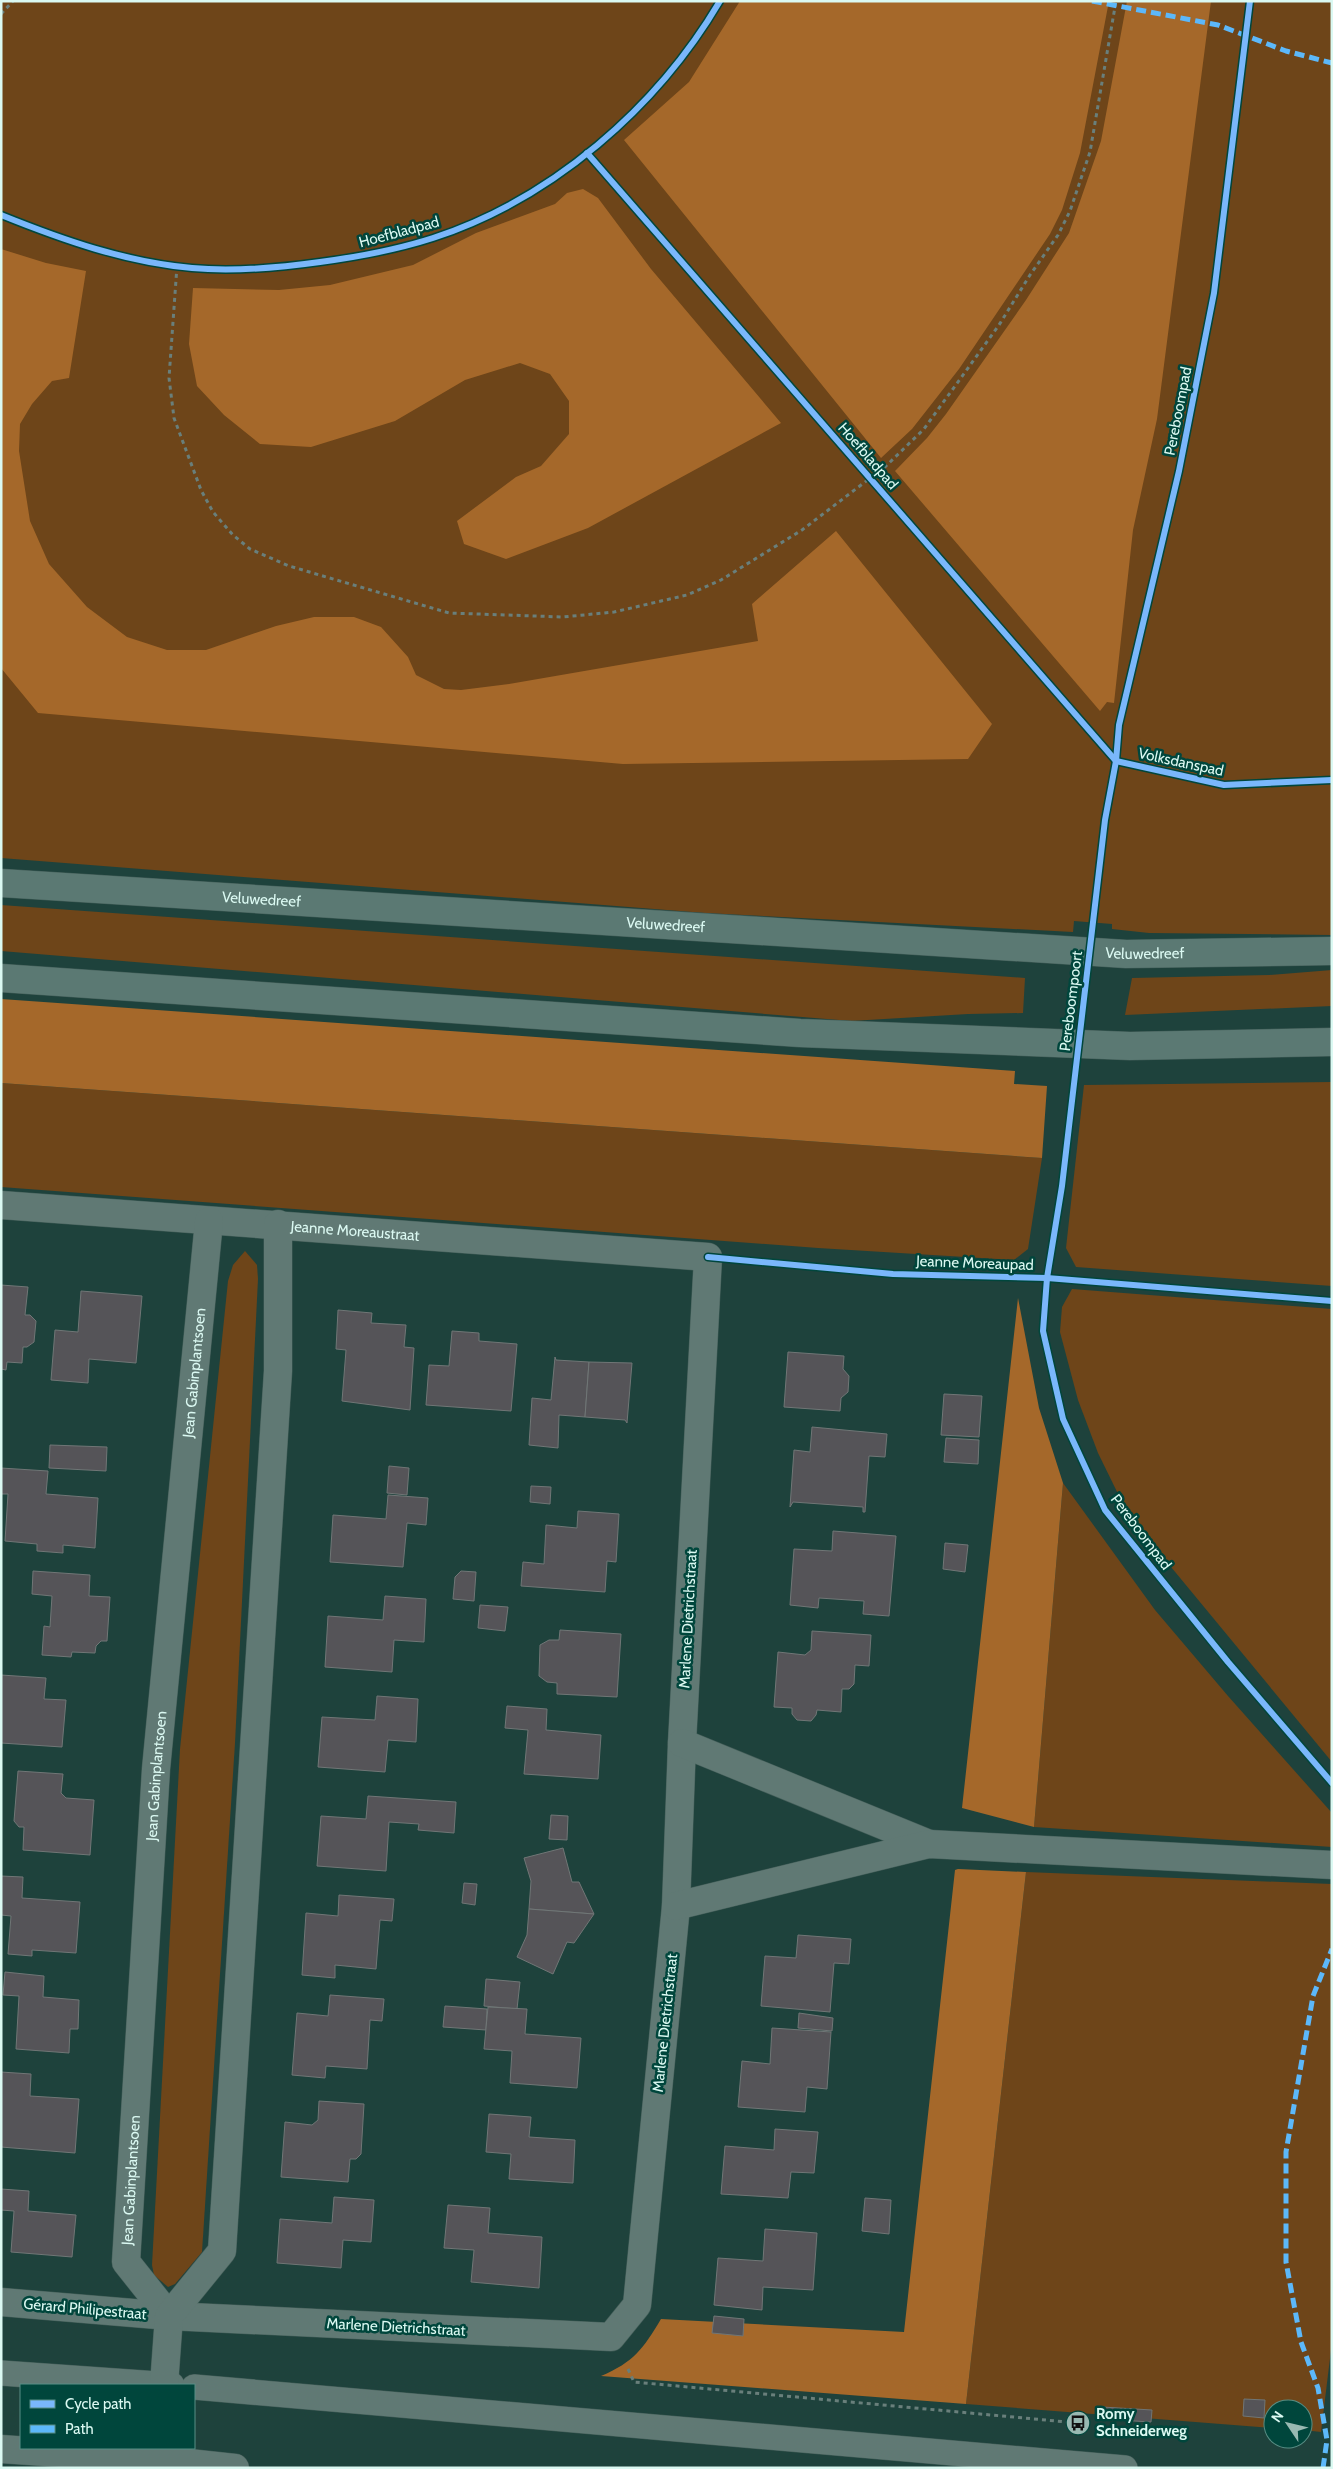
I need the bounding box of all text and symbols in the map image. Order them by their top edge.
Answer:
street label: Hoefbladpad [357,213,441,251]
street label: Pereboompad [1161,365,1195,457]
street label: Hoefbladpad [834,419,902,493]
street label: Volksdanspad [1137,744,1225,780]
street label: Veluwedreef [221,888,302,911]
street label: Veluwedreef [626,913,706,936]
street label: Veluwedreef [1105,944,1184,963]
street label: Pereboompoort [1056,950,1086,1052]
street label: Jeanne Moreaustraat [289,1217,420,1245]
street label: Jeanne Moreaupad [915,1252,1034,1274]
street label: Jean Gabinplantsoen [179,1307,210,1440]
street label: Pereboompad [1107,1491,1175,1573]
street label: Marlene Dietrichstraat [675,1549,701,1689]
street label: Jean Gabinplantsoen [143,1710,171,1843]
street label: Marlene Dietrichstraat [649,1953,681,2093]
street label: Jean Gabinplantsoen [118,2115,144,2247]
street label: Gérard Philipestraat [23,2295,147,2323]
street label: Marlene Dietrichstraat [326,2314,466,2340]
legend [20,2384,195,2449]
text: Cycle path [65,2395,131,2413]
north arrow [1263,2399,1313,2449]
place label: Romy Schneiderweg [1096,2405,1187,2440]
text: N [1267,2407,1288,2426]
bus stop icon: Romy Schneiderweg [1065,2410,1091,2436]
text: Path [65,2420,94,2438]

